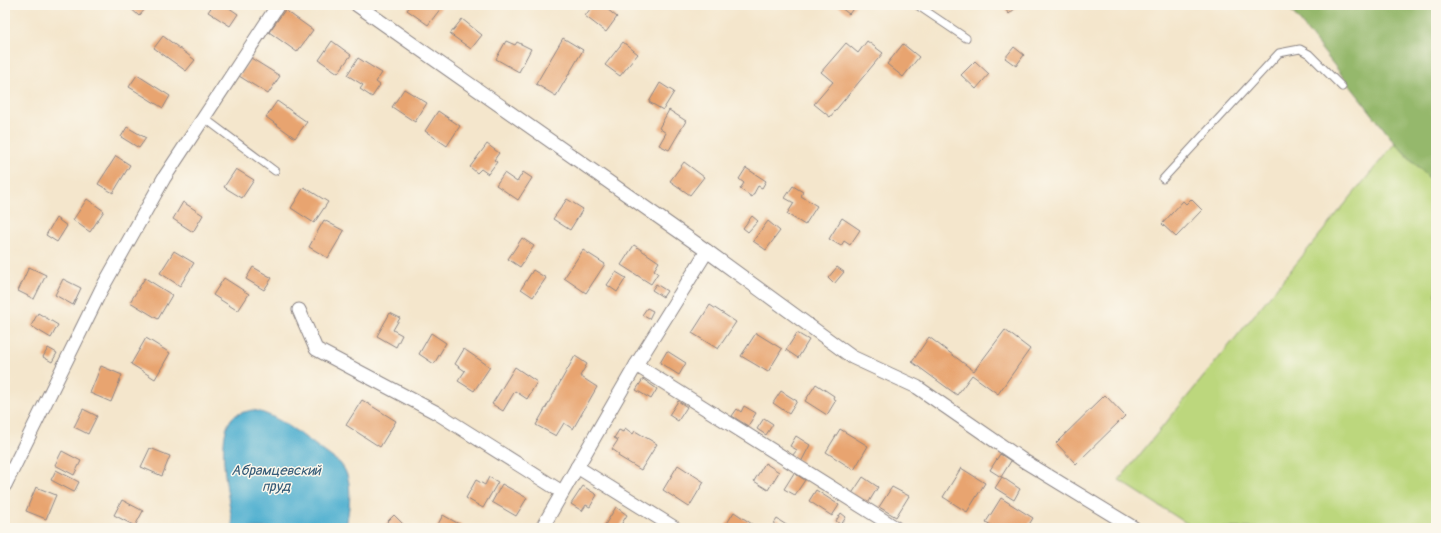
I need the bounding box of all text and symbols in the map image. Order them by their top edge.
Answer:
water label: Абрамцевский пруд [231,462,322,495]

